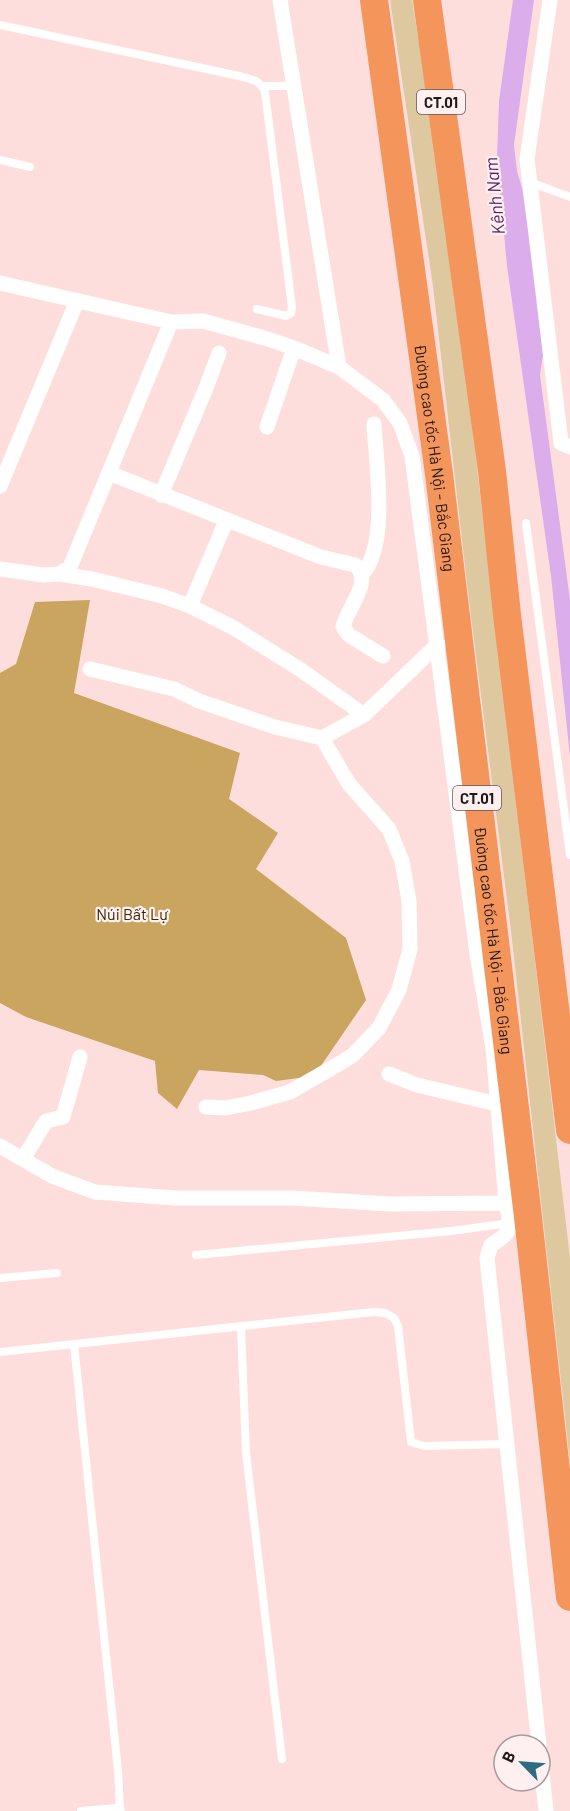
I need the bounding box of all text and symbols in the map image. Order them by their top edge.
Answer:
road number: CT.01 [417,90,465,114]
water label: Kênh Nam [479,156,509,236]
street label: Đường cao tốc Hà Nội - Bắc Giang [412,343,460,573]
road number: CT.01 [453,786,501,810]
street label: Đường cao tốc Hà Nội - Bắc Giang [472,825,518,1055]
park label: Núi Bất Lự [96,904,168,923]
north arrow [492,1733,552,1793]
text: B [497,1748,519,1765]

